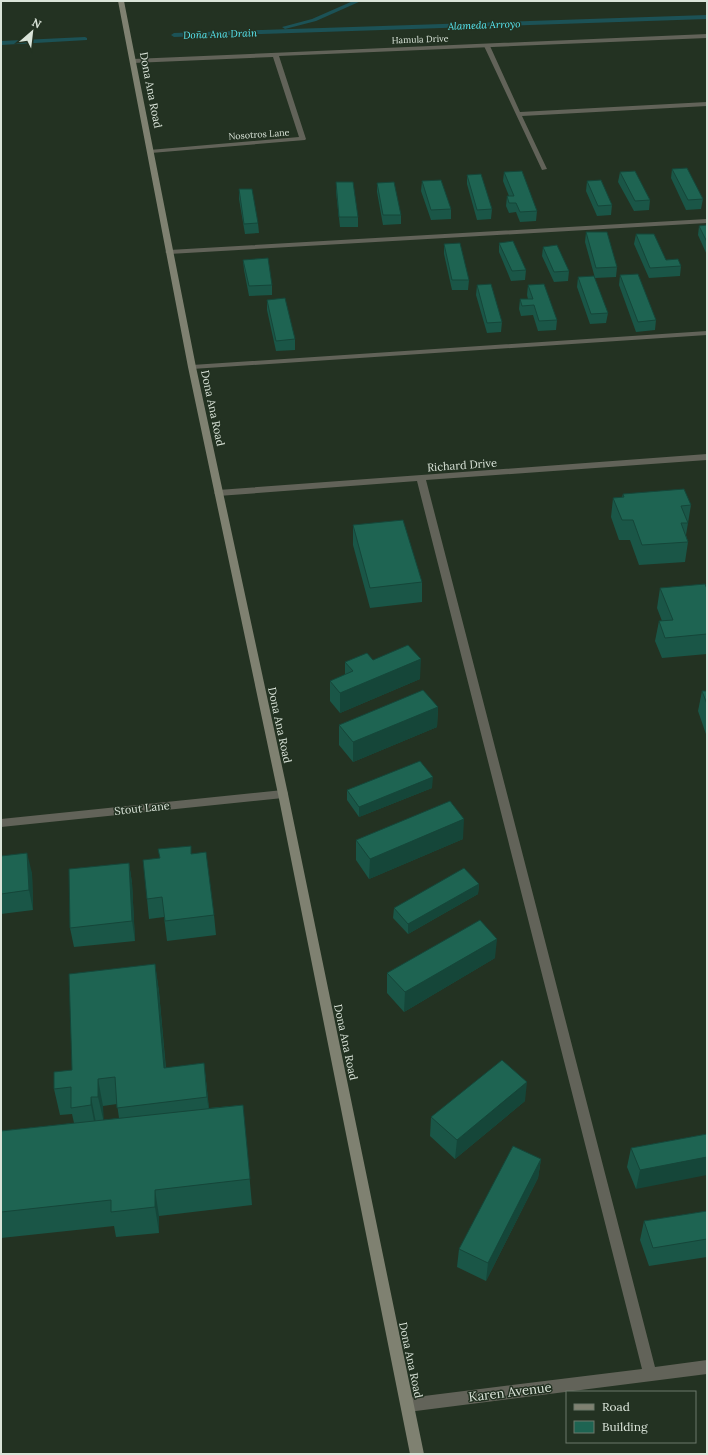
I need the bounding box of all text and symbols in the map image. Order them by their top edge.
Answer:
north arrow [12,12,52,52]
text: N [30,15,44,32]
water label: Alameda Arroyo [447,17,520,33]
water label: Doña Ana Drain [183,26,258,42]
street label: Hamula Drive [391,33,449,45]
street label: Dona Ana Road [137,51,165,130]
street label: Nosotros Lane [228,126,290,142]
street label: Dona Ana Road [198,369,228,448]
street label: Richard Drive [427,456,497,474]
street label: Dona Ana Road [265,686,295,765]
street label: Stout Lane [114,798,170,818]
street label: Dona Ana Road [331,1003,361,1082]
street label: Dona Ana Road [396,1321,426,1400]
street label: Karen Avenue [467,1378,553,1406]
legend [566,1391,696,1443]
text: Road [602,1399,630,1414]
text: Building [602,1419,648,1434]

